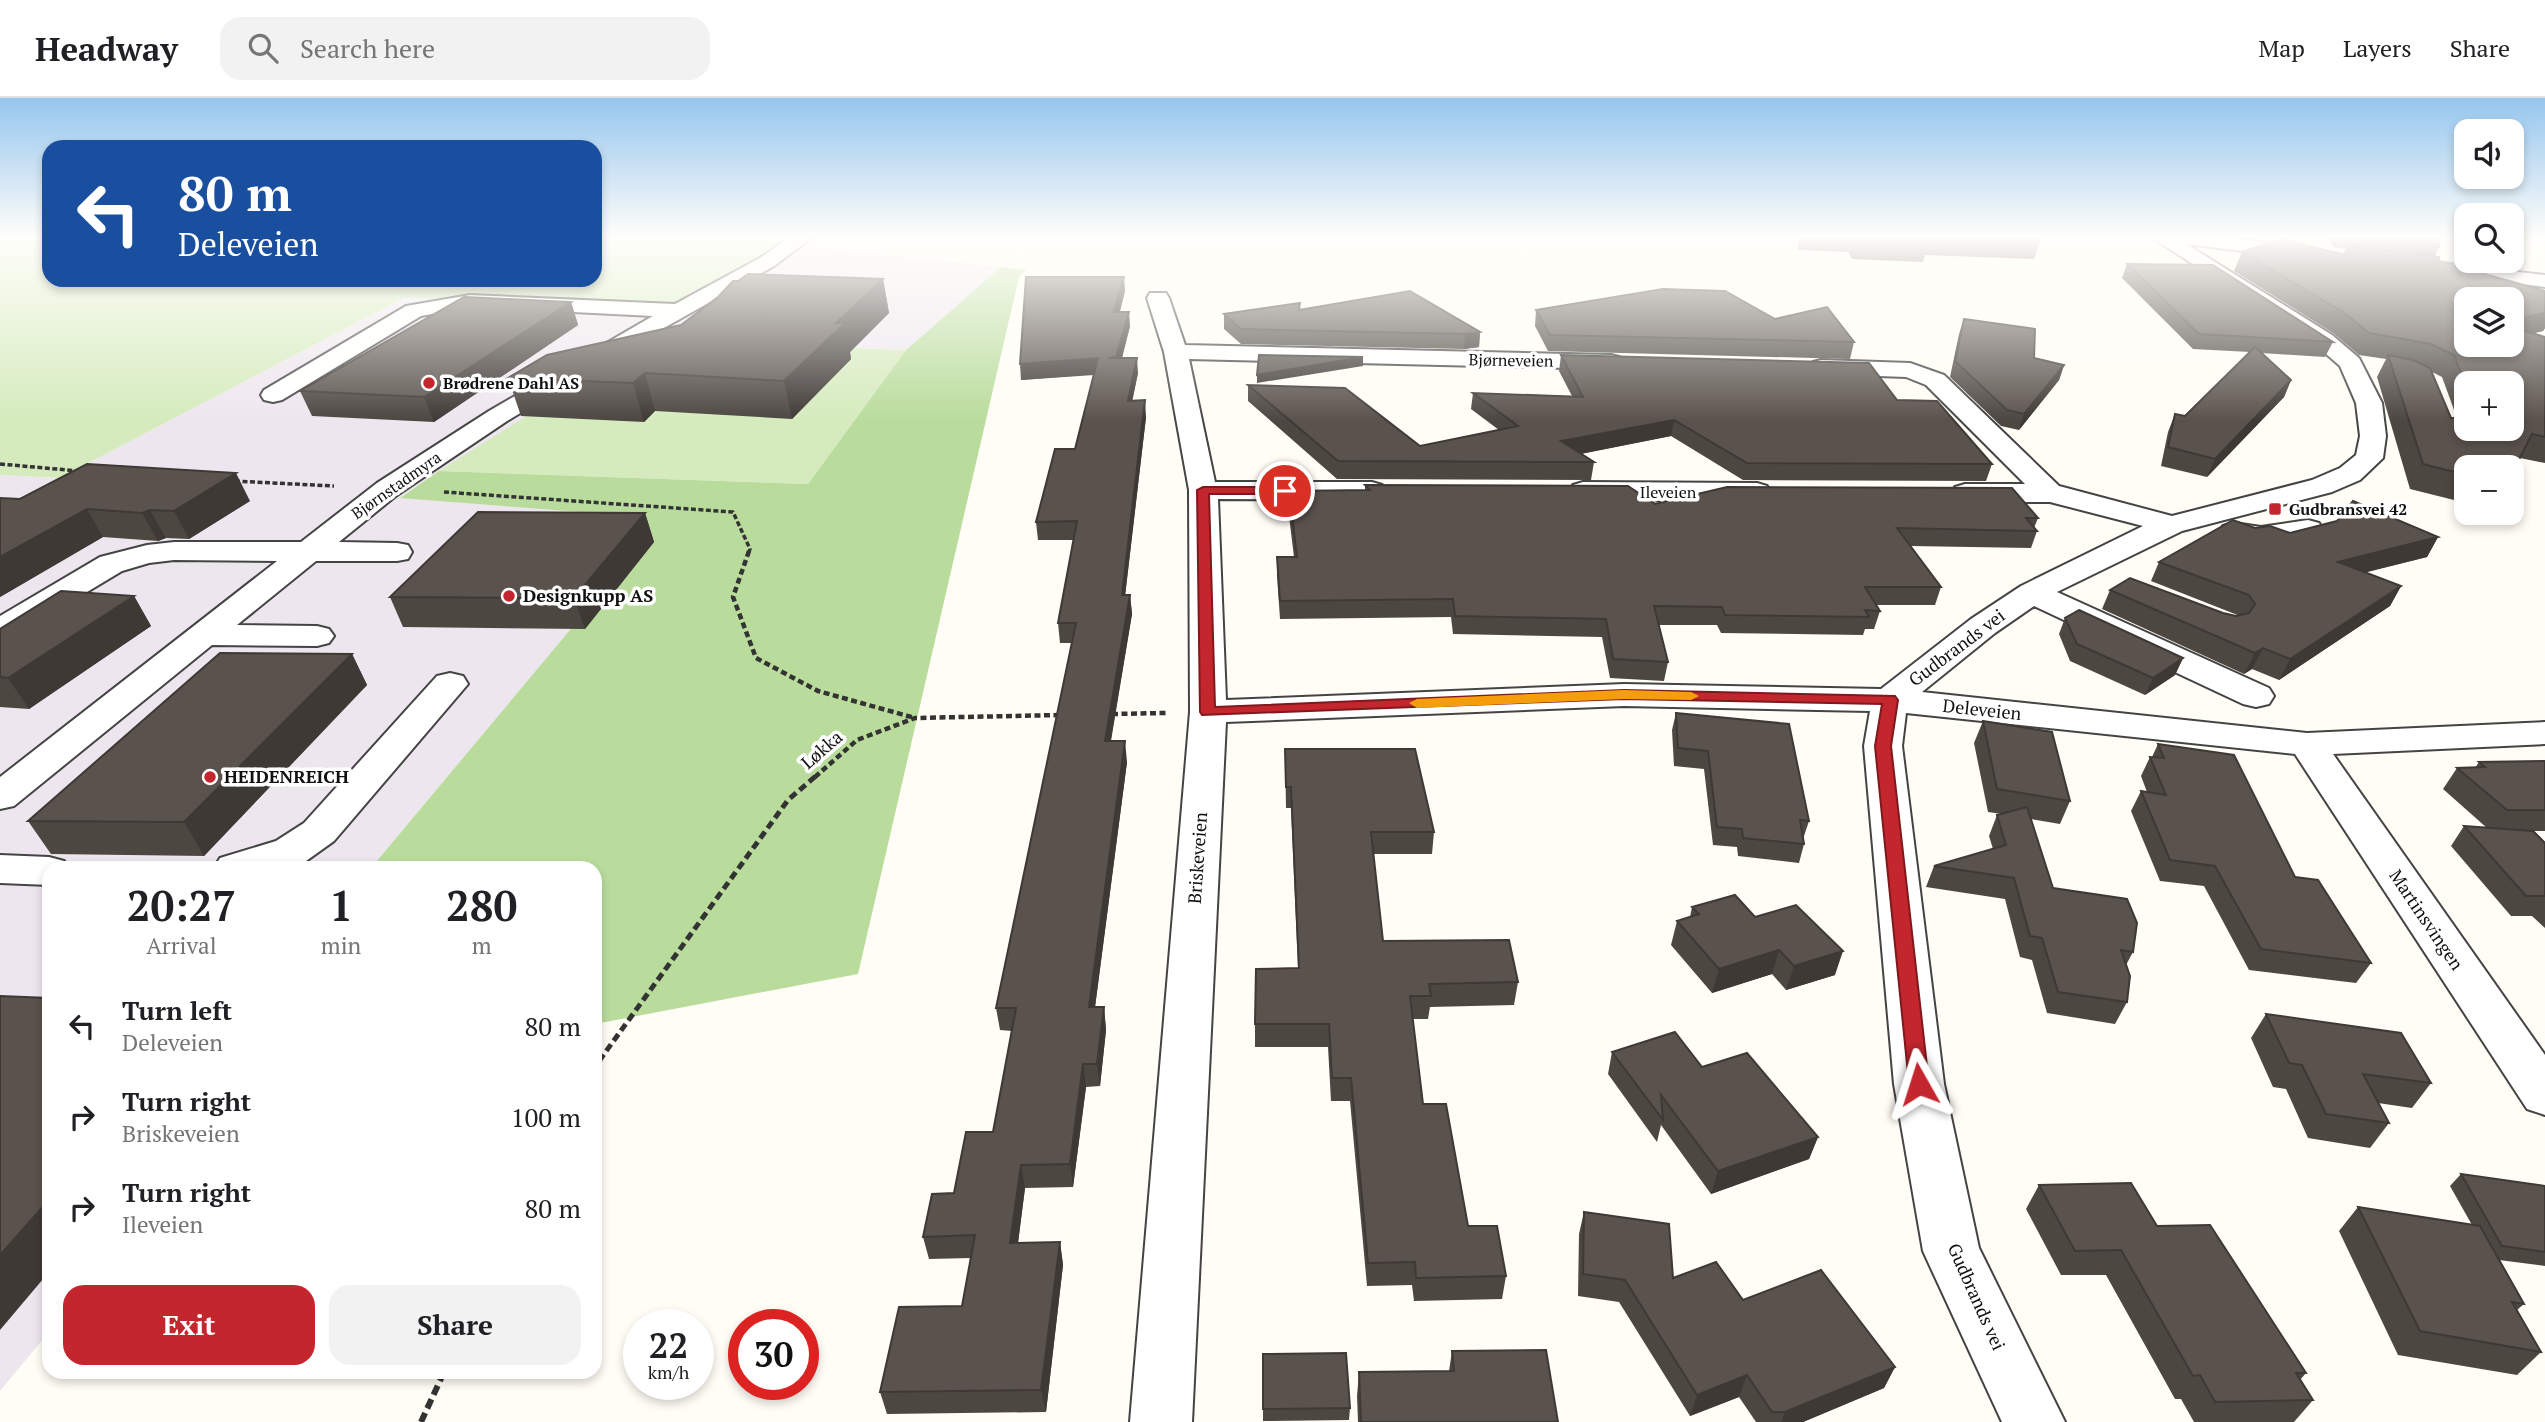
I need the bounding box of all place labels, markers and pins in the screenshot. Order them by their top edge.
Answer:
place label: Brødrene Dahl AS [443,372,579,394]
marker: Brødrene Dahl AS [421,375,437,391]
pin [1255,461,1315,521]
place label: Gudbransvei 42 [2289,498,2407,520]
marker: Gudbransvei 42 [2267,501,2283,517]
place label: Designkupp AS [523,583,653,607]
marker: Designkupp AS [501,588,517,604]
place label: HEIDENREICH [224,764,349,788]
marker: HEIDENREICH [202,769,218,785]

